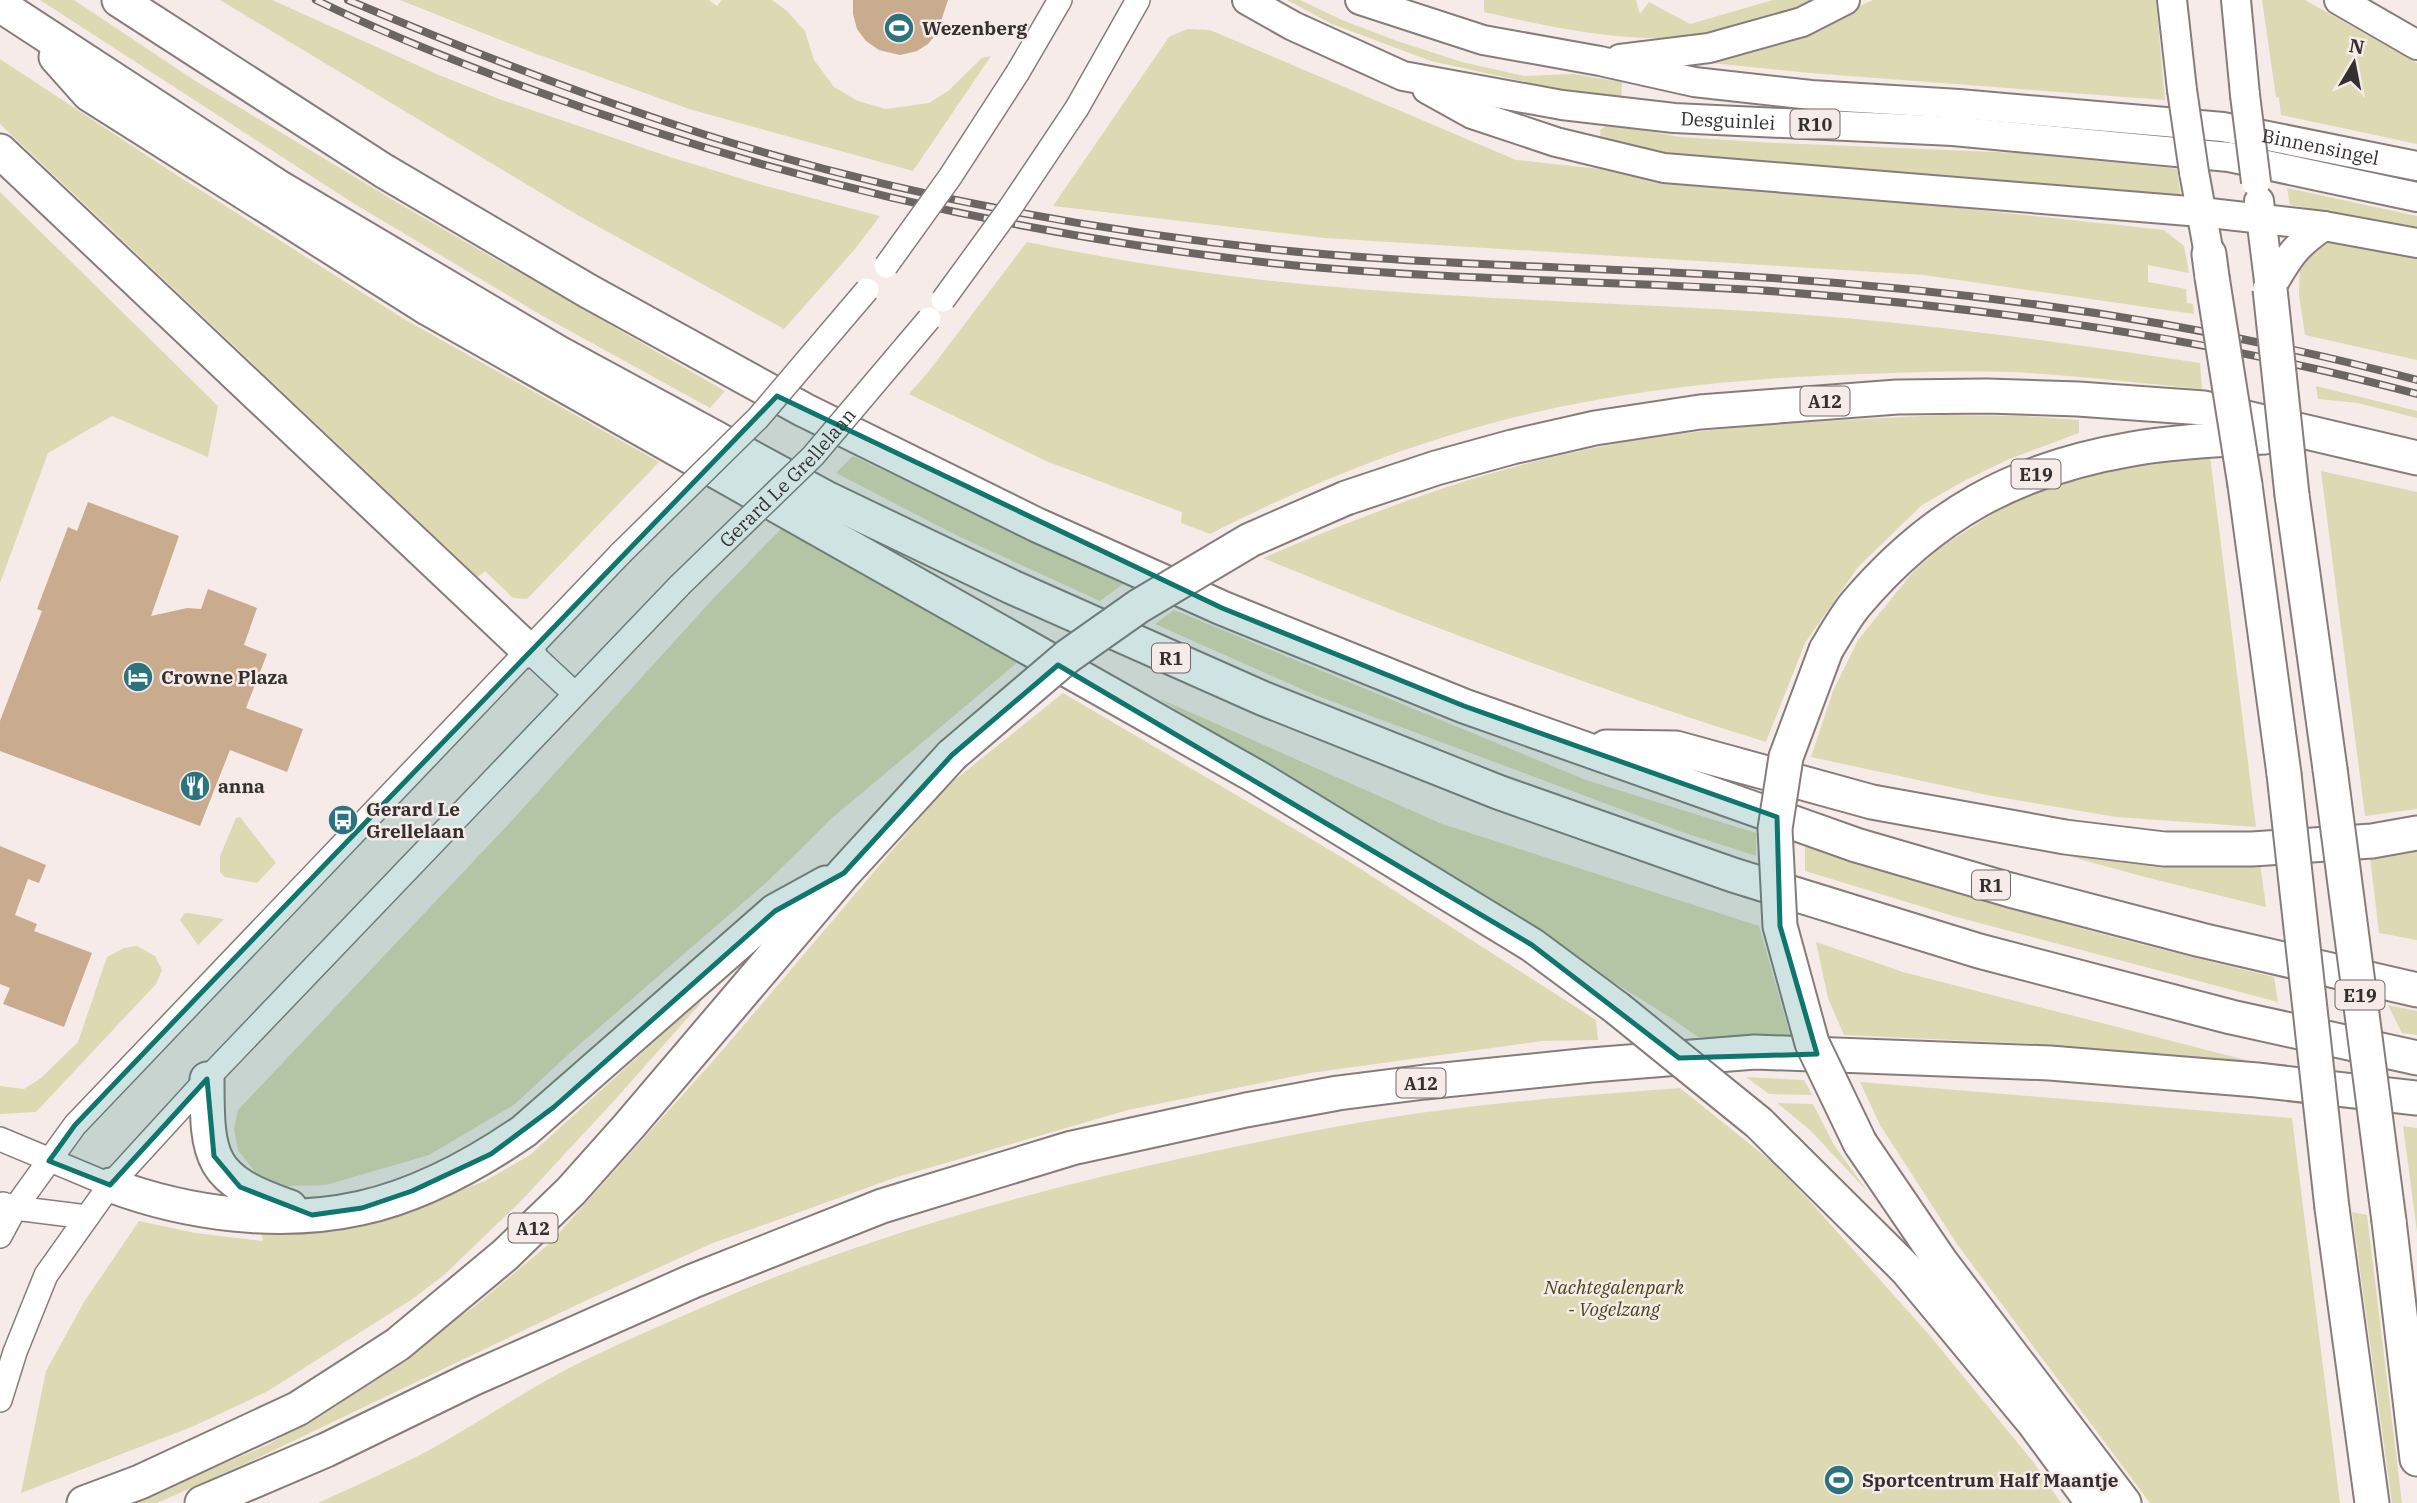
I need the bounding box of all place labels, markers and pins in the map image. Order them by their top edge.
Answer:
sports icon: Wezenberg [882,11,916,45]
place label: Wezenberg [922,16,1027,40]
hotel icon: Crowne Plaza [121,660,155,694]
place label: Crowne Plaza [161,665,288,689]
restaurant icon: anna [178,769,212,803]
place label: anna [218,774,265,798]
place label: Gerard Le Grellelaan [366,797,465,843]
bus stop icon: Gerard Le Grellelaan [326,803,360,837]
sports icon: Sportcentrum Half Maantje [1822,1463,1856,1497]
place label: Sportcentrum Half Maantje [1862,1468,2119,1492]

